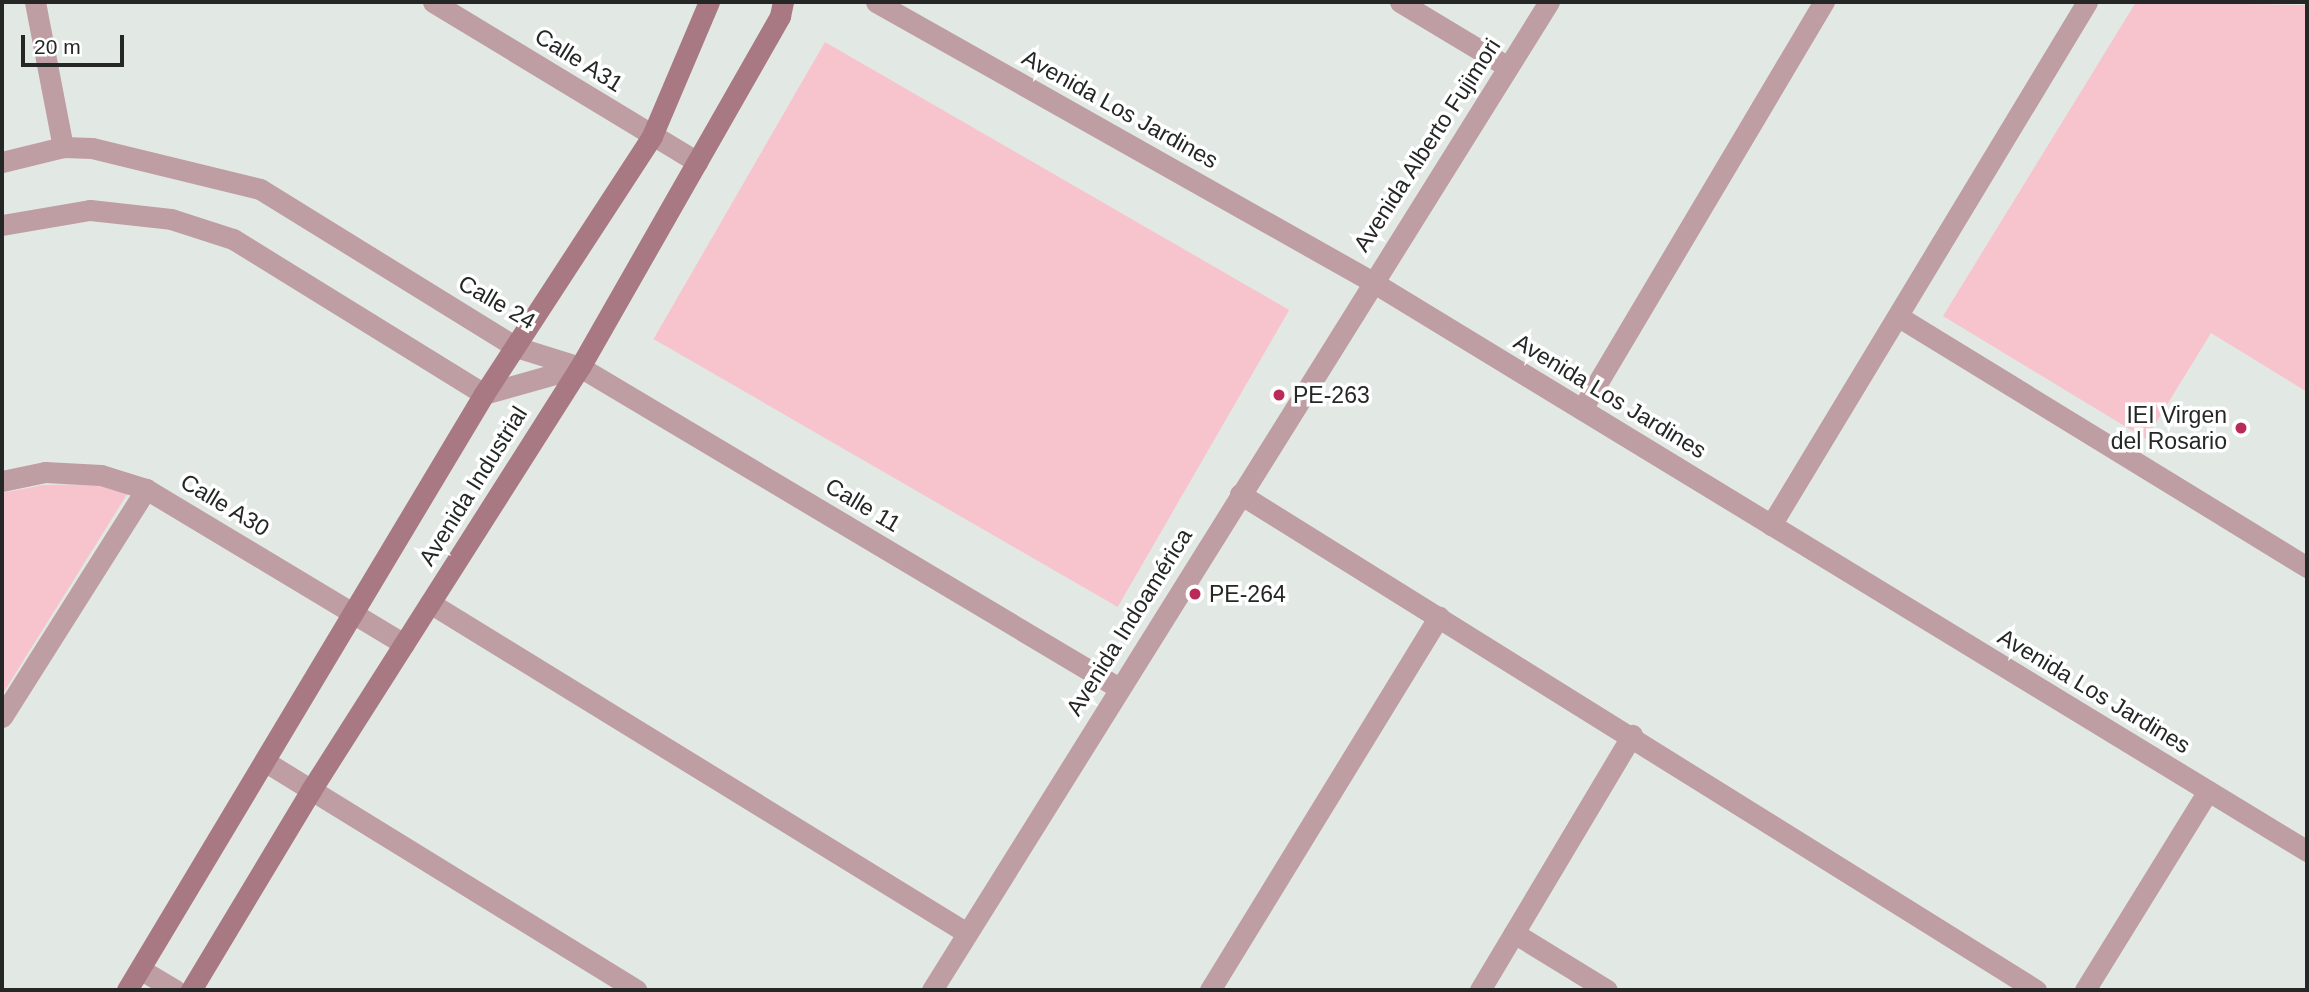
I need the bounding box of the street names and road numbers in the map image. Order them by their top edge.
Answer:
street label: Calle A31 [529,22,629,98]
street label: Avenida Alberto Fujimori [1347,33,1507,257]
street label: Avenida Los Jardines [1017,44,1223,174]
street label: Calle 24 [454,269,540,335]
street label: Avenida Los Jardines [1509,328,1711,464]
street label: Avenida Industrial [413,401,533,571]
street label: Calle A30 [175,467,275,543]
street label: Calle 11 [820,472,906,538]
street label: Avenida Indoamérica [1060,523,1198,721]
street label: Avenida Los Jardines [1993,623,2195,759]

